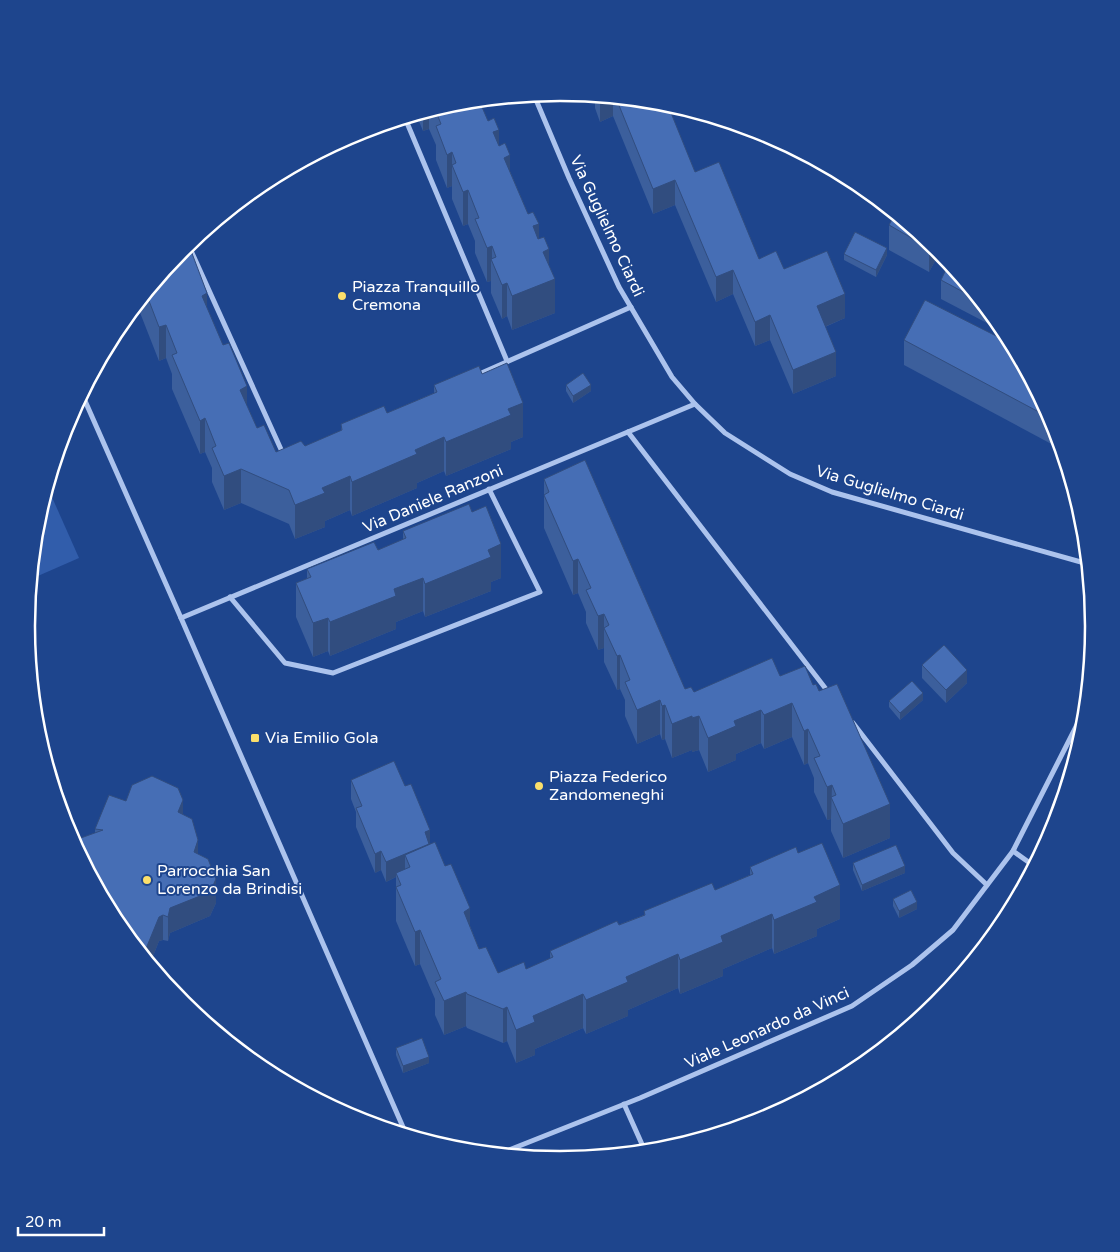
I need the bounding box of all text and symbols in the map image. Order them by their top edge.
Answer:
street label: Via Guglielmo Ciardi [565,152,649,300]
place label: Piazza Tranquillo Cremona [352,277,480,315]
marker: Piazza Tranquillo Cremona [336,290,348,302]
street label: Via Daniele Ranzoni [360,460,506,538]
street label: Via Guglielmo Ciardi [814,461,966,525]
place label: Via Emilio Gola [265,728,379,748]
marker: Via Emilio Gola [249,732,261,744]
place label: Piazza Federico Zandomeneghi [549,767,667,805]
marker: Piazza Federico Zandomeneghi [533,780,545,792]
place label: Parrocchia San Lorenzo da Brindisi [157,861,302,899]
marker: Parrocchia San Lorenzo da Brindisi [141,874,153,886]
street label: Viale Leonardo da Vinci [682,983,852,1073]
scale bar [18,1204,104,1236]
text: 20 m [25,1213,62,1231]

